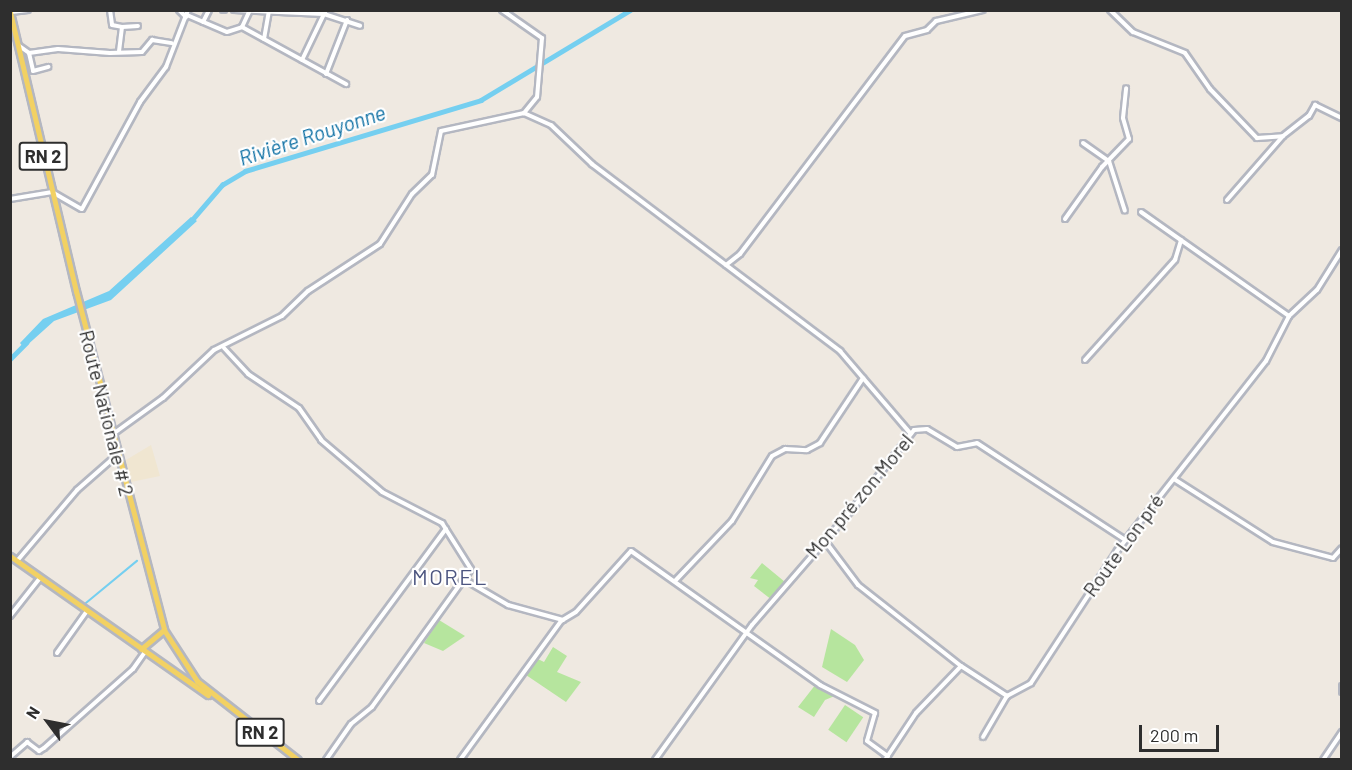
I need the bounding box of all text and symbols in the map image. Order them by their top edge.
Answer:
water label: Rivière Rouyonne [235,99,389,171]
road number: RN 2 [18,141,68,171]
street label: Route Nationale # 2 [75,327,139,499]
street label: Mon pré zon Morel [800,429,918,563]
street label: Route Lon pré [1078,489,1168,601]
district label: MOREL [412,564,488,590]
north arrow [18,692,78,752]
text: N [21,703,43,722]
scale bar [1142,713,1222,751]
road number: RN 2 [234,717,286,747]
text: 200 m [1150,724,1198,746]

